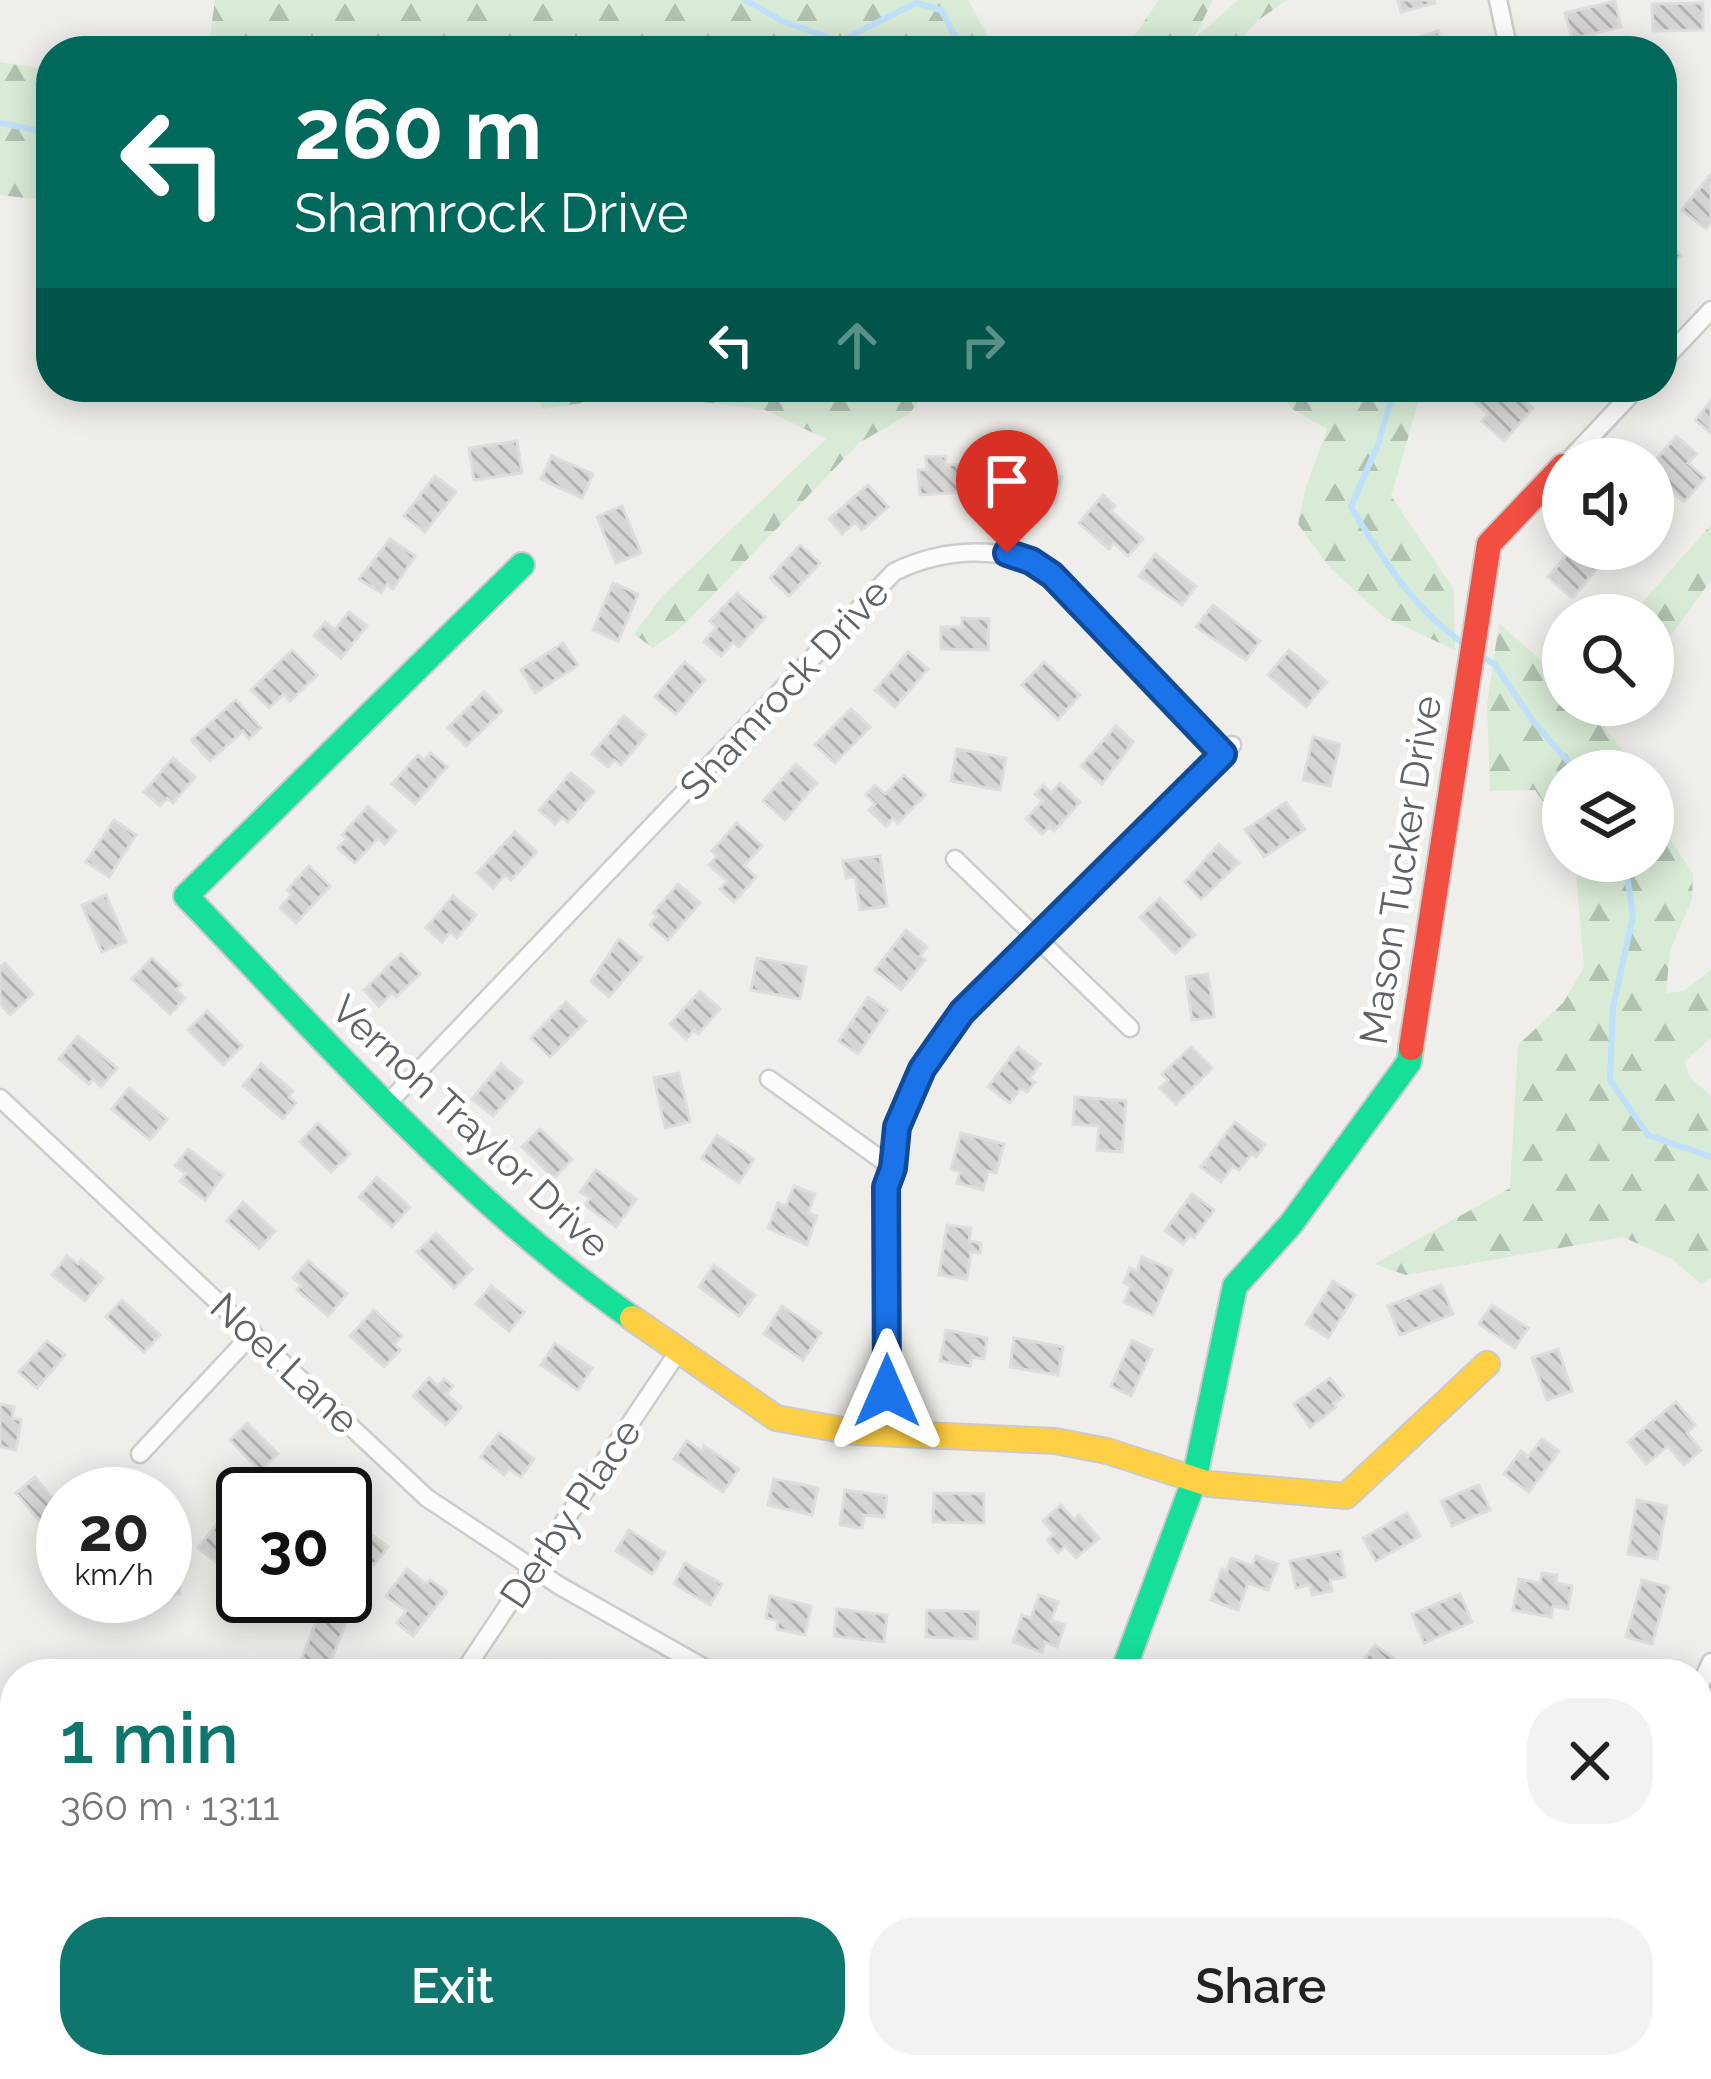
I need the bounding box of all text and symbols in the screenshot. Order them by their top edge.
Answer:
text: 260 m [294,80,542,179]
icon: left [96,84,252,240]
text: Shamrock Drive [294,181,688,245]
icon: left [698,312,764,378]
icon: ahead [824,312,890,378]
icon: right [950,312,1016,378]
pin [956,430,1058,553]
map controls [1542,438,1674,882]
button: sound [1542,438,1674,570]
icon: arrive [974,448,1040,514]
street label: Shamrock Drive [670,569,898,809]
button: search [1542,594,1674,726]
street label: Mason Tucker Drive [1350,692,1450,1048]
button: layers [1542,750,1674,882]
street label: Vernon Traylor Drive [322,985,620,1267]
street label: Noel Lane [202,1283,368,1443]
position arrow [824,1328,950,1454]
street label: Derby Place [490,1410,650,1616]
speed limit sign: 30 [216,1467,372,1623]
text: 20 [79,1495,149,1565]
text: km/h [74,1557,154,1592]
text: 1 min [60,1695,239,1780]
button: close [1527,1698,1653,1824]
text: 360 m · 13:11 [60,1783,280,1829]
button: Exit [60,1917,845,2055]
button: Share [869,1917,1653,2055]

